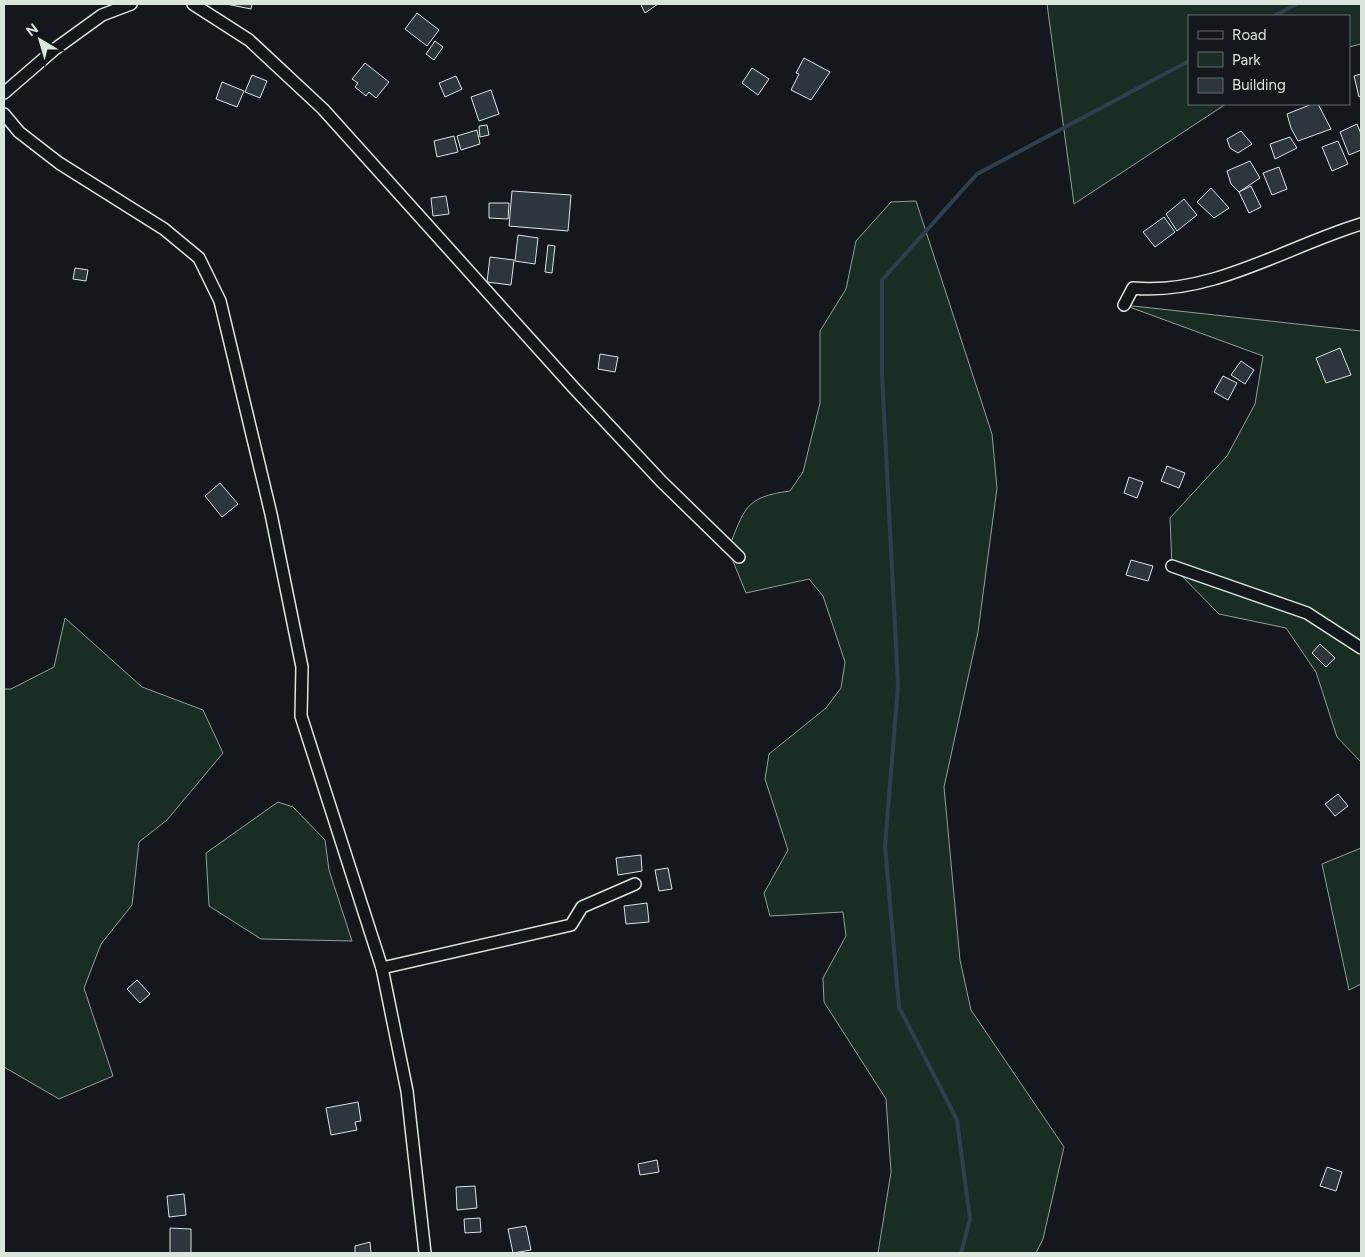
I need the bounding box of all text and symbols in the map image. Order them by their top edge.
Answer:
north arrow [15,15,65,65]
legend [1188,15,1350,105]
text: N [23,20,42,40]
text: Road [1232,26,1267,44]
text: Park [1232,51,1261,69]
text: Building [1232,76,1286,94]

